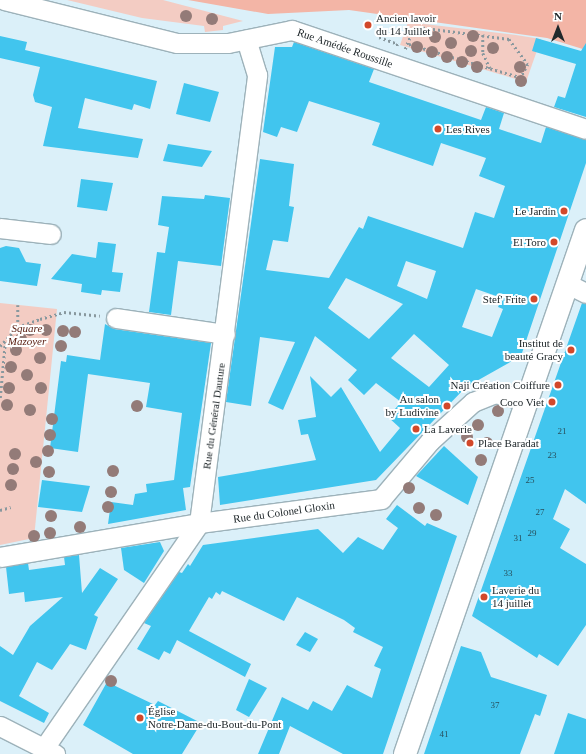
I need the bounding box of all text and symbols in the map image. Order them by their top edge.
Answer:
north arrow [538,8,578,48]
text: N [554,10,562,22]
place label: Ancien lavoir du 14 Juillet [376,12,436,38]
marker: Ancien lavoir du 14 Juillet [363,20,373,30]
street label: Rue Amédée Roussille [295,25,395,71]
place label: Les Rives [446,122,490,136]
marker: Les Rives [433,124,443,134]
place label: Le Jardin [515,204,556,218]
marker: Le Jardin [559,206,569,216]
place label: El Toro [513,235,546,249]
marker: El Toro [549,237,559,247]
place label: Stef' Frite [483,292,526,306]
marker: Stef' Frite [529,294,539,304]
park label: Square Mazoyer [8,322,46,348]
place label: Institut de beauté Gracy [505,337,563,363]
marker: Institut de beauté Gracy [566,345,576,355]
street label: Rue du Général Dauture [200,362,228,470]
place label: Naji Création Coiffure [451,378,550,392]
marker: Naji Création Coiffure [553,380,563,390]
place label: Au salon by Ludivine [386,393,439,419]
place label: Coco Viet [500,395,544,409]
marker: Coco Viet [547,397,557,407]
marker: Au salon by Ludivine [442,401,452,411]
place label: La Laverie [424,422,472,436]
marker: La Laverie [411,424,421,434]
house number: 21 [558,426,566,436]
place label: Place Baradat [478,436,539,450]
marker: Place Baradat [465,438,475,448]
house number: 23 [548,450,556,460]
house number: 25 [526,475,534,485]
street label: Rue du Colonel Gloxin [232,498,336,526]
house number: 27 [536,507,544,517]
house number: 29 [528,528,536,538]
house number: 31 [514,533,522,543]
house number: 33 [504,568,512,578]
place label: Laverie du 14 juillet [492,584,539,610]
marker: Laverie du 14 juillet [479,592,489,602]
house number: 37 [490,700,500,710]
place label: Église Notre-Dame-du-Bout-du-Pont [148,705,281,731]
marker: Église Notre-Dame-du-Bout-du-Pont [135,713,145,723]
house number: 41 [440,729,448,739]

